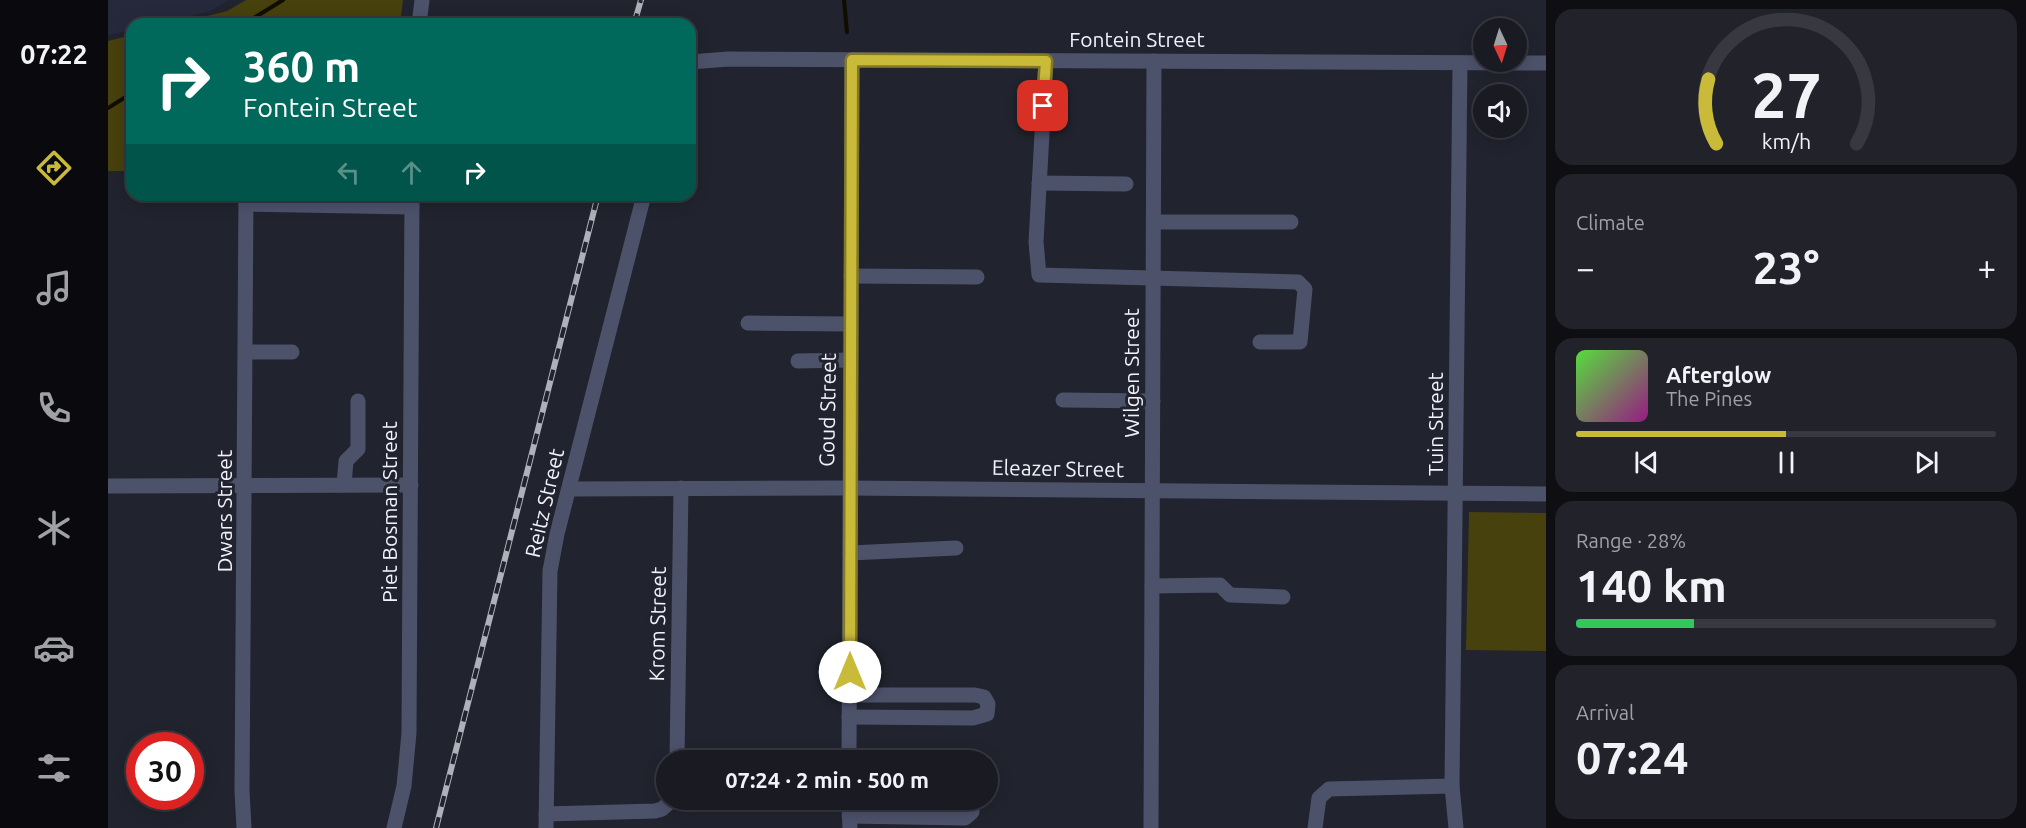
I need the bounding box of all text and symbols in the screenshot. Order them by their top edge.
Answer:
north arrow [1473,18,1527,72]
map controls [1473,18,1527,138]
street label: Fontein Street [1069,27,1205,51]
text: 07:22 [20,39,88,69]
icon: right [144,42,222,120]
text: 360 m [243,43,360,90]
text: 27 [1751,60,1821,130]
pin [1017,80,1068,131]
button: sound [1473,84,1527,138]
icon: arrive [1026,89,1059,122]
text: Fontein Street [243,92,417,122]
text: km/h [1761,129,1811,153]
icon: directions [33,147,75,189]
icon: left [332,156,365,189]
icon: ahead [395,156,428,189]
icon: right [458,156,491,189]
text: Climate [1576,211,1645,234]
text: 23° [1753,242,1819,293]
text: − [1576,249,1595,286]
text: + [1977,249,1996,286]
icon: music [33,267,75,309]
street label: Wilgen Street [1119,308,1143,438]
street label: Goud Street [814,353,840,467]
text: Afterglow [1666,362,1771,387]
street label: Tuin Street [1423,372,1447,476]
icon: phone [33,387,75,429]
text: The Pines [1666,387,1752,410]
street label: Piet Bosman Street [377,421,401,603]
street label: Reitz Street [520,446,568,560]
icon: previous [1630,446,1663,479]
icon: pause [1770,446,1803,479]
icon: next [1910,446,1943,479]
street label: Dwars Street [212,450,236,572]
street label: Eleazer Street [992,455,1124,481]
icon: climate [33,507,75,549]
text: Range · 28% [1576,529,1686,552]
text: 140 km [1576,560,1727,611]
street label: Krom Street [644,566,670,681]
icon: car [33,627,75,669]
position arrow [818,640,882,704]
text: Arrival [1576,701,1634,724]
speed limit sign: 30 [126,732,204,810]
text: 07:24 [1576,732,1689,783]
icon: filters [33,747,75,789]
text: 07:24 · 2 min · 500 m [725,767,929,792]

